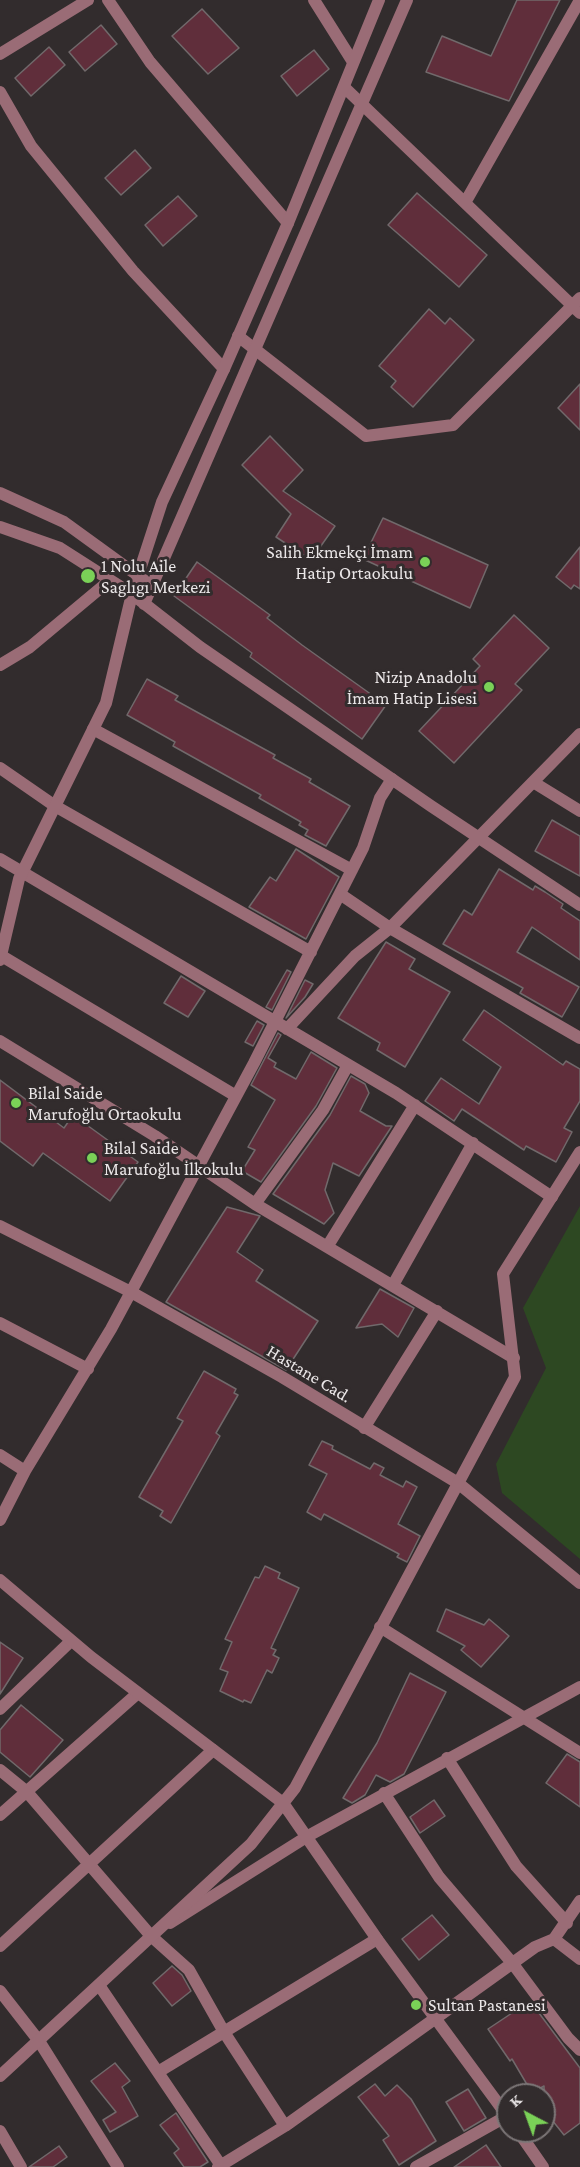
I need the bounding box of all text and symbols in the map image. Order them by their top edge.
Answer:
place label: Salih Ekmekçi İmam Hatip Ortaokulu [266,541,413,584]
place label: 1 Nolu Aile Saglıgı Merkezi [101,555,211,598]
marker: Salih Ekmekçi İmam Hatip Ortaokulu [418,555,432,569]
marker: 1 Nolu Aile Saglıgı Merkezi [79,567,97,585]
place label: Nizip Anadolu İmam Hatip Lisesi [347,666,477,708]
marker: Nizip Anadolu İmam Hatip Lisesi [482,680,496,694]
place label: Bilal Saide Marufoğlu Ortaokulu [28,1082,182,1124]
marker: Bilal Saide Marufoğlu Ortaokulu [9,1096,23,1110]
place label: Bilal Saide Marufoğlu İlkokulu [104,1137,244,1180]
marker: Bilal Saide Marufoğlu İlkokulu [85,1151,99,1165]
street label: Hastane Cad. [263,1340,355,1408]
place label: Sultan Pastanesi [428,1994,546,2016]
marker: Sultan Pastanesi [409,1998,423,2012]
north arrow [496,2083,556,2143]
text: K [506,2091,525,2110]

